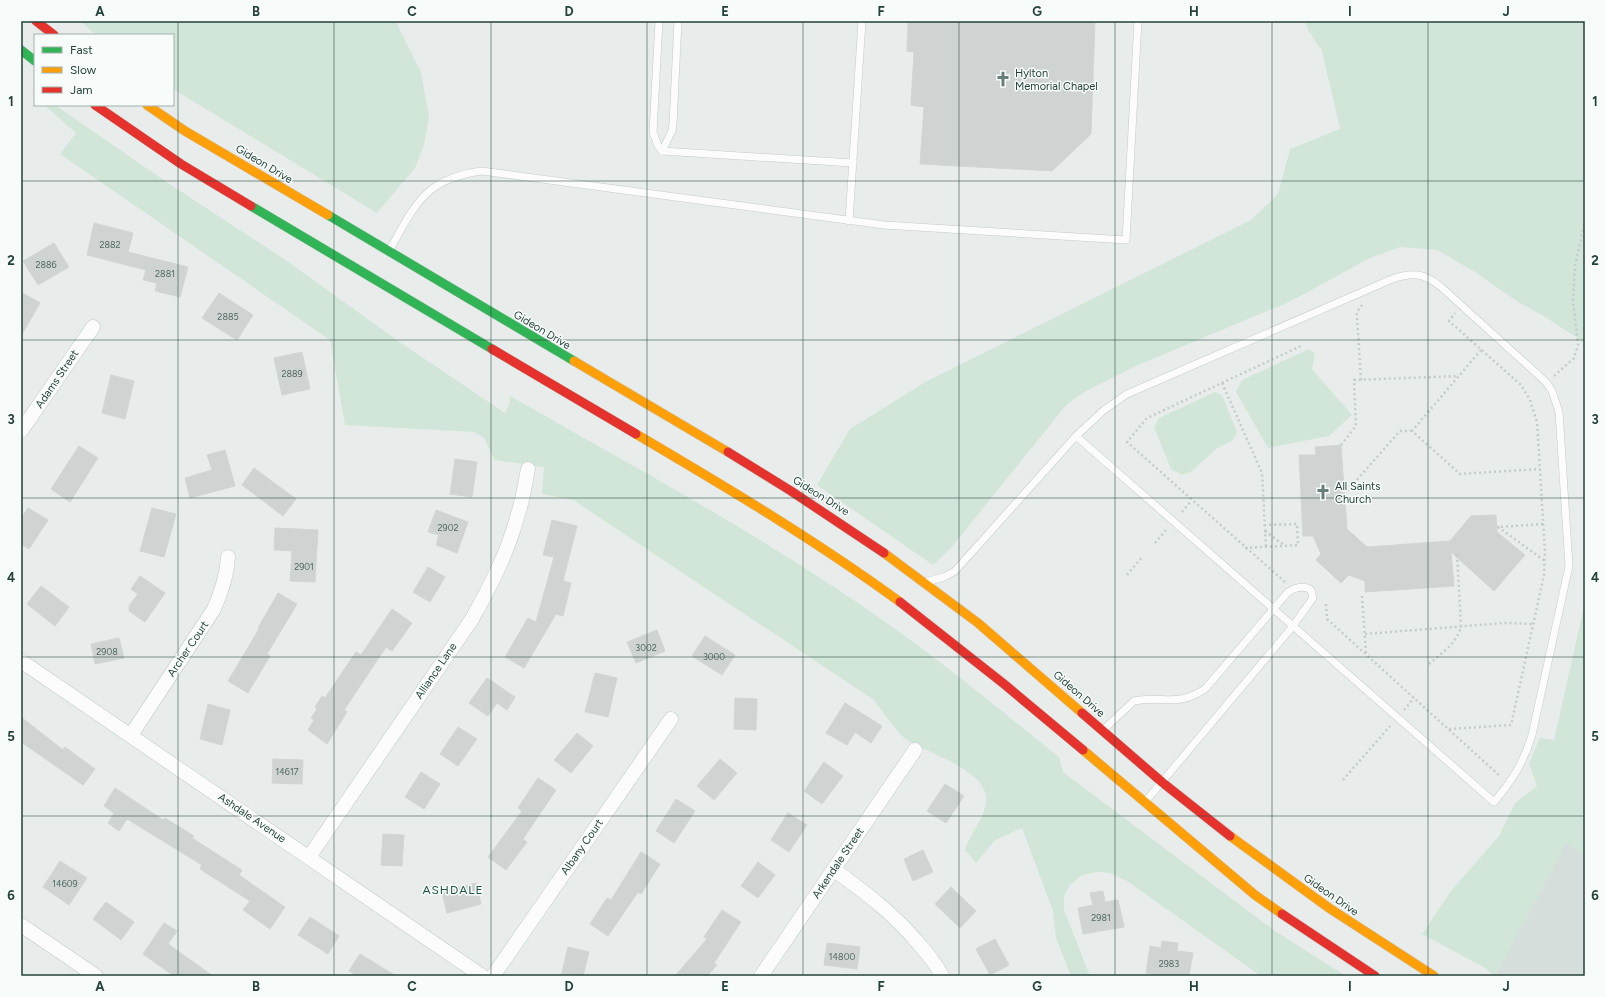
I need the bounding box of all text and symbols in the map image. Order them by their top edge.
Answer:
text: A [95,4,105,19]
text: B [252,4,260,19]
text: C [407,4,417,19]
text: D [564,4,574,19]
text: E [721,4,729,19]
text: F [877,4,885,19]
text: G [1032,4,1042,19]
text: H [1189,4,1199,19]
text: I [1348,4,1352,19]
text: J [1502,4,1510,19]
legend [34,34,174,106]
text: Fast [70,43,93,57]
text: Slow [70,63,97,77]
place label: Hylton Memorial Chapel [1015,67,1098,93]
church icon: Hylton Memorial Chapel [994,70,1012,88]
text: Jam [70,83,93,97]
text: 1 [8,94,14,109]
text: 1 [1592,94,1598,109]
street label: Gideon Drive [233,142,295,186]
house number: 2882 [99,239,121,250]
text: 2 [7,253,15,268]
text: 2 [1591,253,1599,268]
house number: 2886 [35,259,57,270]
house number: 2881 [155,268,175,279]
street label: Gideon Drive [511,308,573,352]
house number: 2885 [217,311,239,322]
street label: Adams Street [33,347,81,411]
house number: 2889 [281,368,303,379]
text: 3 [7,412,15,427]
text: 3 [1591,412,1599,427]
street label: Gideon Drive [790,474,852,518]
place label: All Saints Church [1335,480,1380,506]
church icon: All Saints Church [1314,483,1332,501]
house number: 2902 [438,522,458,533]
house number: 2901 [294,561,314,572]
text: 4 [7,570,15,585]
text: 4 [1591,570,1599,585]
street label: Archer Court [165,619,211,679]
street label: Alliance Lane [413,641,459,701]
house number: 3002 [635,642,657,653]
house number: 2908 [96,646,118,657]
house number: 3000 [703,651,725,662]
street label: Gideon Drive [1051,668,1107,720]
text: 5 [7,729,15,744]
text: 5 [1591,729,1599,744]
house number: 14617 [276,766,299,777]
street label: Ashdale Avenue [216,790,288,846]
street label: Albany Court [558,817,606,877]
street label: Arkendale Street [810,825,866,901]
street label: Gideon Drive [1301,871,1361,919]
house number: 14609 [52,878,78,889]
district label: ASHDALE [422,883,484,897]
text: 6 [7,888,15,903]
text: 6 [1591,888,1599,903]
house number: 2981 [1091,912,1111,923]
house number: 14800 [829,951,855,962]
house number: 2983 [1159,958,1179,969]
text: A [95,979,105,994]
text: B [252,979,260,994]
text: C [407,979,417,994]
text: D [564,979,574,994]
text: E [721,979,729,994]
text: F [877,979,885,994]
text: G [1032,979,1042,994]
text: H [1189,979,1199,994]
text: I [1348,979,1352,994]
text: J [1502,979,1510,994]

